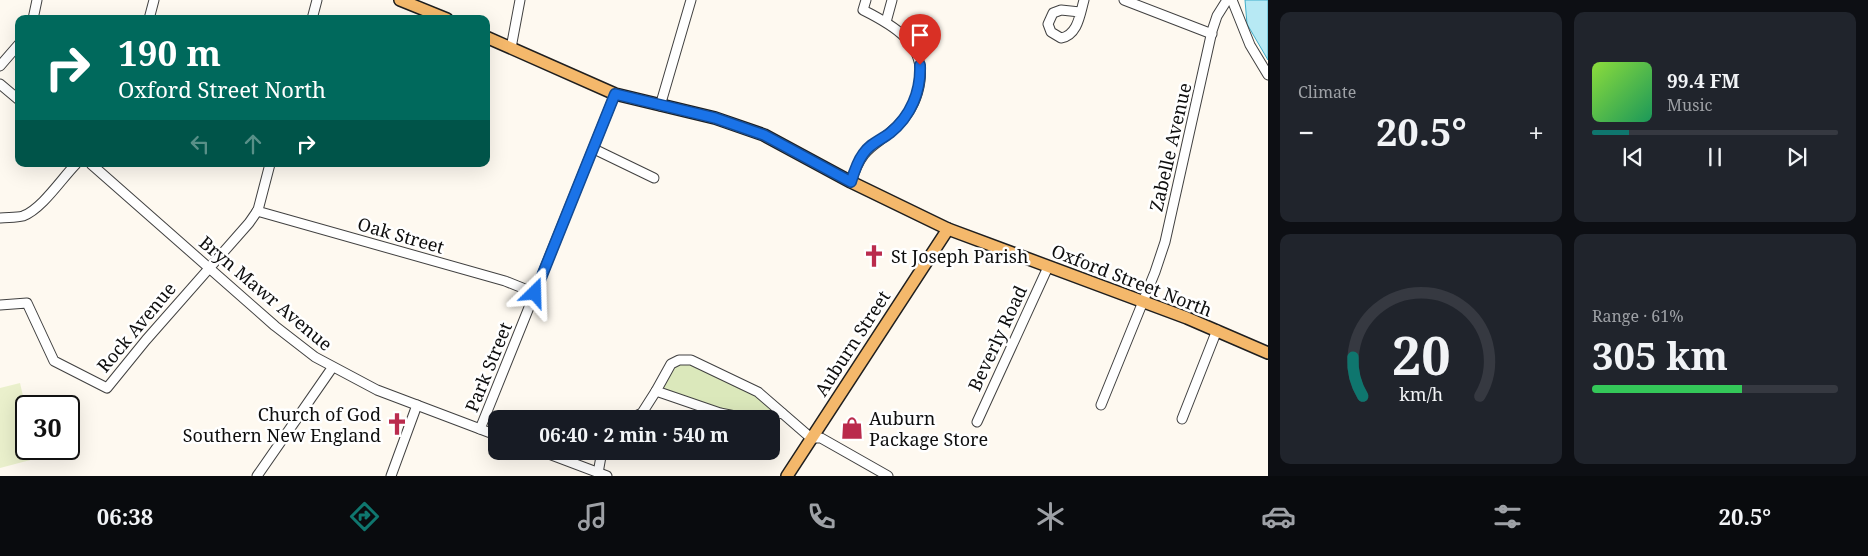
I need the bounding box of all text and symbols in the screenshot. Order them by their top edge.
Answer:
pin [899,14,941,65]
icon: arrive [906,21,934,49]
text: 190 m [118,29,221,76]
icon: right [35,35,100,100]
text: 99.4 FM [1667,68,1740,94]
text: Oxford Street North [118,74,326,104]
street label: Zabelle Avenue [1144,80,1196,214]
text: Climate [1298,81,1356,103]
text: Music [1667,94,1712,116]
text: 20.5° [1376,105,1467,157]
text: − [1298,113,1314,151]
text: + [1528,113,1544,151]
icon: left [186,130,214,158]
icon: ahead [239,130,267,158]
icon: right [292,130,320,158]
icon: previous [1619,143,1647,171]
icon: pause [1701,143,1729,171]
icon: next [1783,143,1811,171]
street label: Oak Street [355,211,447,259]
street label: Bryn Mawr Avenue [194,230,338,356]
street label: Oxford Street North [1048,238,1216,322]
church icon: St Joseph Parish [861,243,887,269]
place label: St Joseph Parish [891,244,1028,268]
position arrow [508,266,560,318]
street label: Rock Avenue [91,277,181,377]
street label: Beverly Road [962,281,1032,395]
street label: Auburn Street [809,286,895,400]
text: Range · 61% [1592,305,1684,327]
street label: Park Street [459,319,517,415]
text: 20 [1392,319,1450,390]
text: 305 km [1592,329,1728,381]
text: km/h [1399,382,1443,406]
speed limit sign: 30 [15,395,80,460]
place label: Church of God Southern New England [183,402,381,447]
place label: Auburn Package Store [869,406,988,451]
church icon: Church of God Southern New England [384,411,410,437]
shop icon: Auburn Package Store [839,415,865,441]
text: 06:40 · 2 min · 540 m [539,422,729,448]
icon: directions [347,499,382,534]
icon: music [575,499,610,534]
icon: phone [804,499,839,534]
icon: climate [1033,499,1068,534]
icon: car [1261,499,1296,534]
icon: filters [1490,499,1525,534]
text: 06:38 [97,501,153,531]
text: 20.5° [1719,501,1771,531]

